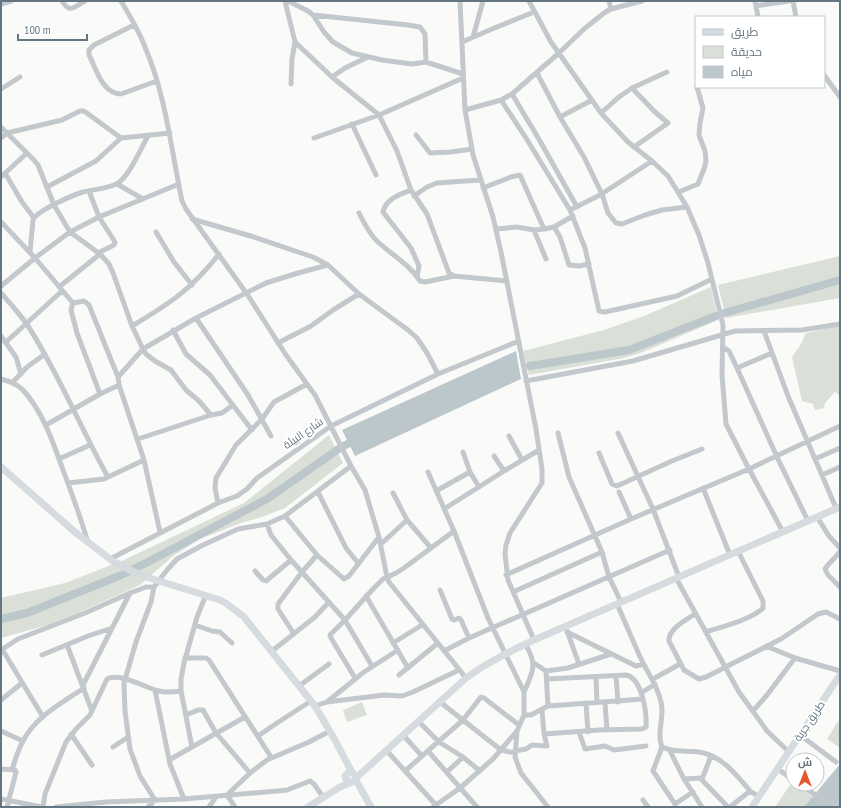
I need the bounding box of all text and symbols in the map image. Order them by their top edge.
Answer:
scale bar [18,16,87,42]
legend [695,16,825,88]
text: 100 m [24,22,51,37]
text: طريق [731,24,759,39]
text: حديقة [731,44,762,59]
text: مياه [731,64,753,79]
street label: شارع البيئة [280,414,326,453]
street label: طريق جربة [790,698,828,744]
north arrow [785,752,825,792]
text: ش [798,755,812,769]

